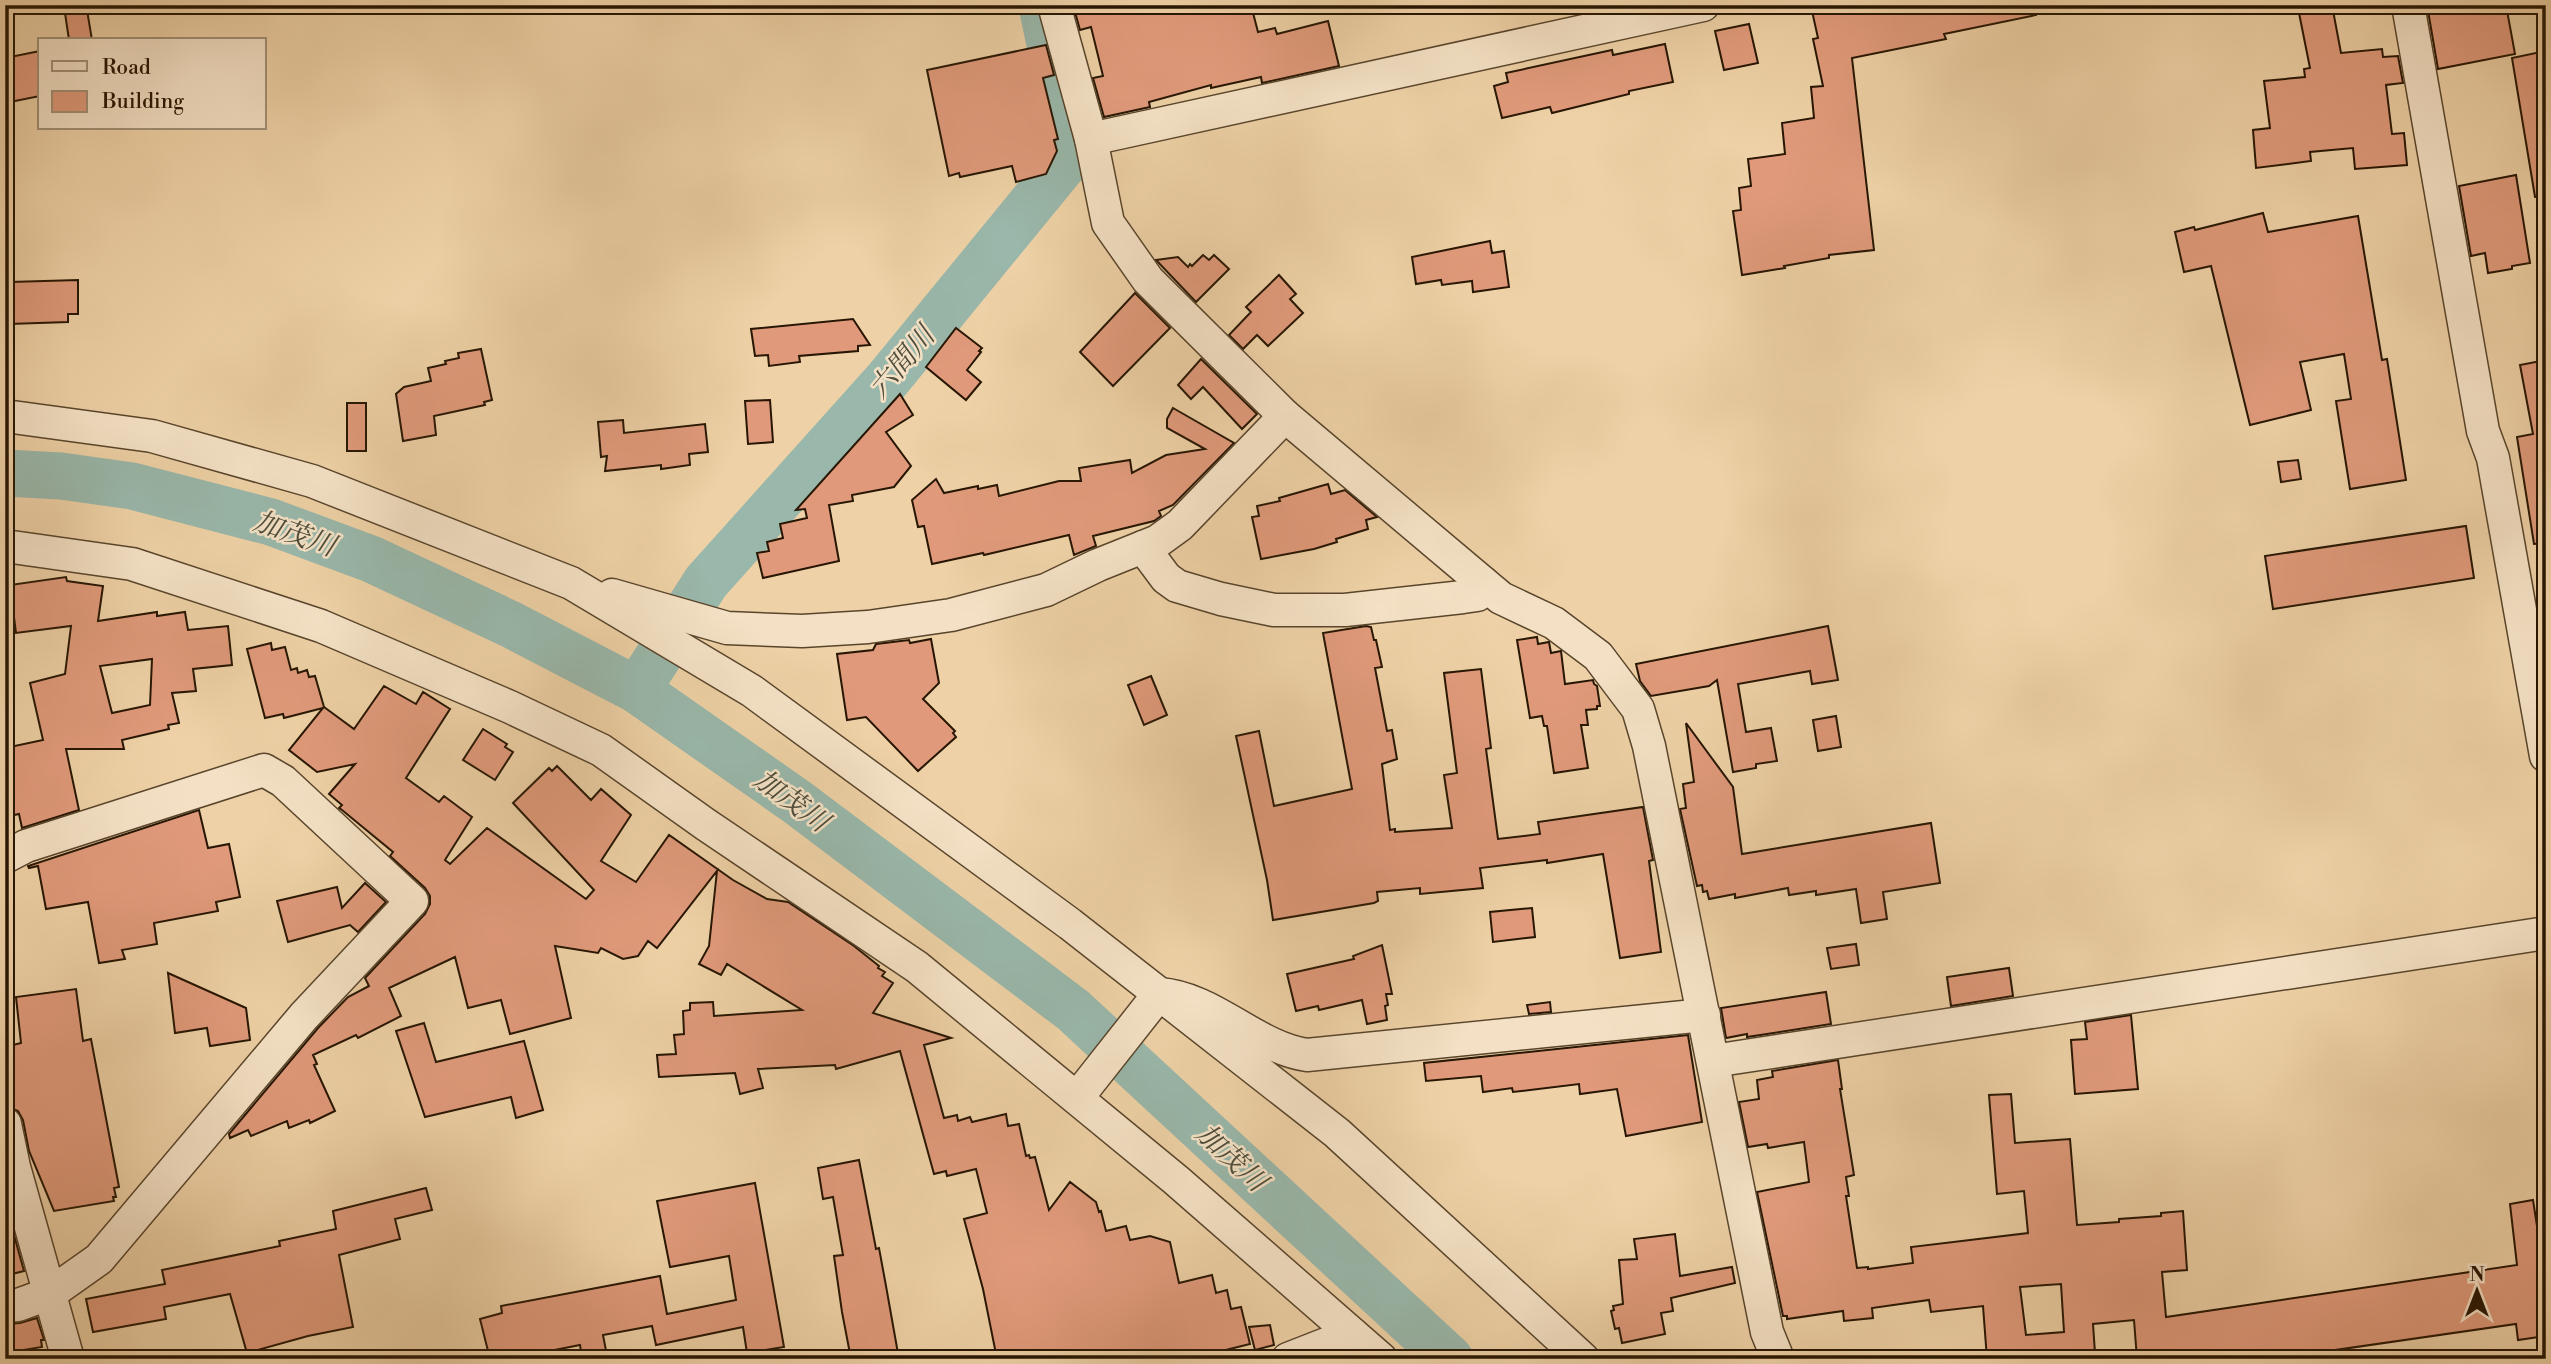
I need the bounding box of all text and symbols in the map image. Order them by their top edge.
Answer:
legend [38,38,266,130]
text: Road [102,55,151,81]
text: Building [101,89,184,115]
water label: 六間川 [862,317,944,406]
water label: 加茂川 [249,504,343,566]
water label: 加茂川 [747,762,838,842]
water label: 加茂川 [1188,1117,1276,1202]
north arrow [2442,1256,2512,1326]
text: N [2469,1263,2485,1287]

